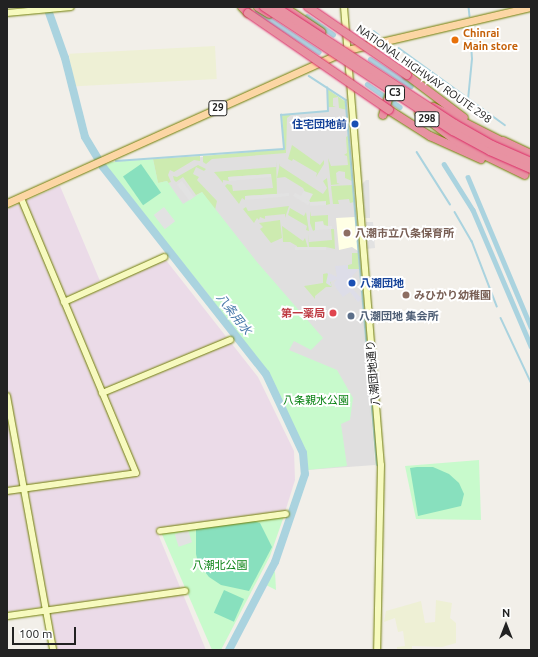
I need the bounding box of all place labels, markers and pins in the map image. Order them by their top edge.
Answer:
place label: Chinrai Main store [463,27,518,53]
marker: Chinrai Main store [450,35,460,45]
place label: 住宅団地前 [292,117,347,131]
marker: 住宅団地前 [350,119,360,129]
place label: 八潮市立八条保育所 [355,226,454,240]
marker: 八潮市立八条保育所 [342,228,352,238]
place label: 八潮団地 [360,276,404,290]
marker: 八潮団地 [347,278,357,288]
place label: みひかり幼稚園 [414,288,491,302]
marker: みひかり幼稚園 [401,290,411,300]
place label: 第一薬局 [281,306,325,320]
marker: 第一薬局 [328,308,338,318]
place label: 八潮団地 集会所 [359,309,439,323]
marker: 八潮団地 集会所 [346,311,356,321]

